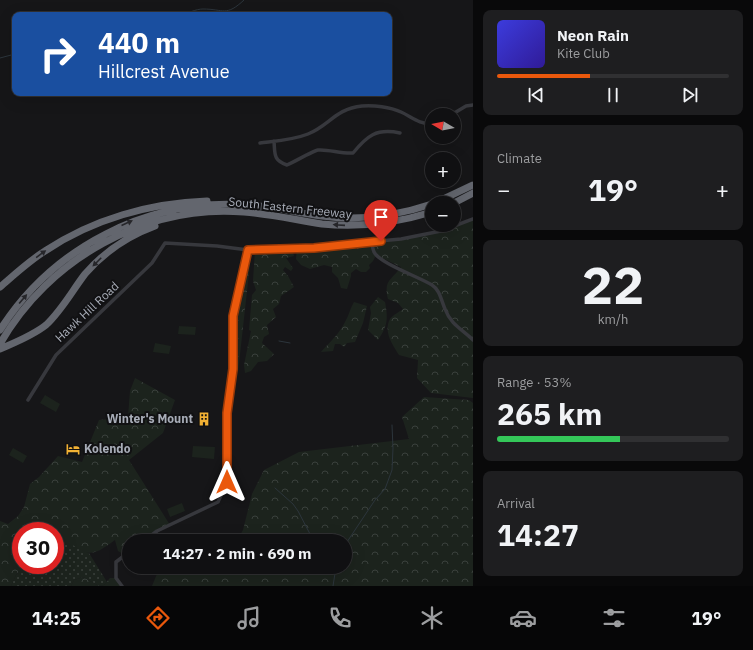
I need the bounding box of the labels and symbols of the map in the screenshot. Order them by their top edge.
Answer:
north arrow [425,108,461,144]
street label: South Eastern Freeway [228,194,352,221]
pin [364,200,398,241]
one-way arrow [122,220,134,226]
one-way arrow [333,222,345,229]
one-way arrow [35,250,46,258]
one-way arrow [92,257,102,267]
street label: Hawk Hill Road [52,278,122,345]
one-way arrow [18,294,27,304]
place label: Winter's Mount [107,411,193,426]
building icon: Winter's Mount [196,411,212,427]
hotel icon: Kolendo [65,441,81,457]
place label: Kolendo [84,441,131,456]
position arrow [206,461,248,503]
speed limit sign: 30 [12,522,64,574]

